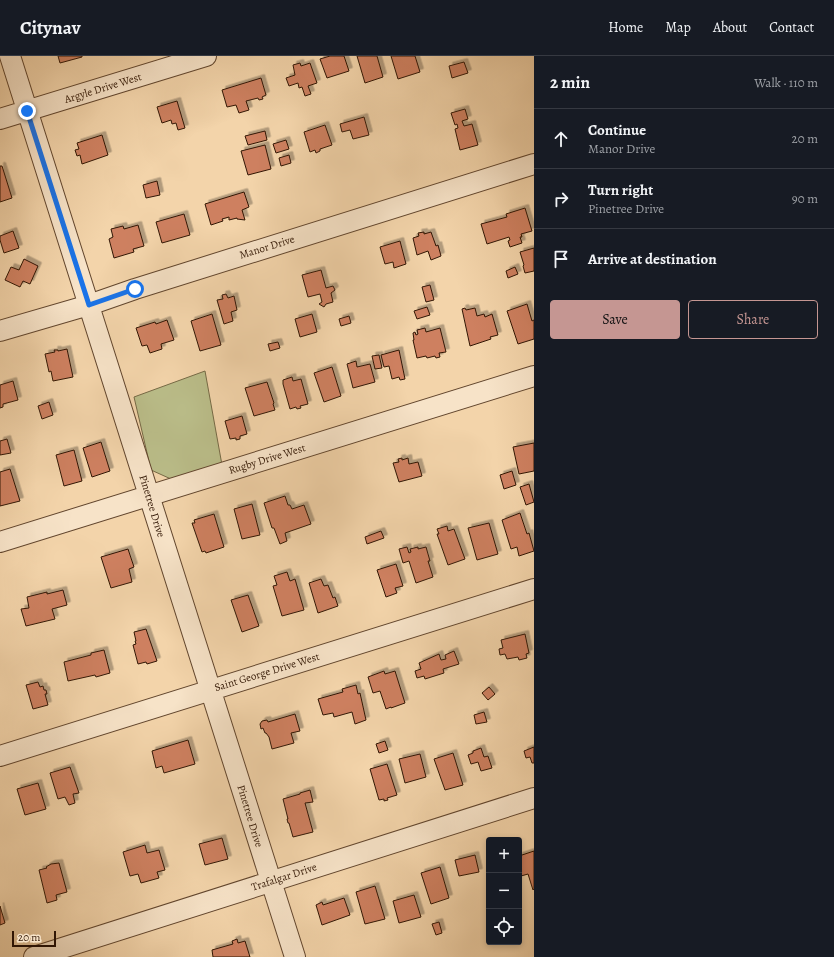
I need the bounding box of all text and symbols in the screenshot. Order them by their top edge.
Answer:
text: Citynav [20,15,81,41]
text: Home [608,18,643,37]
text: Map [665,18,691,37]
text: About [713,18,747,37]
text: Contact [769,18,814,37]
street label: Argyle Drive West [62,69,144,107]
text: 2 min [550,71,590,94]
text: Walk · 110 m [754,74,818,91]
route end [18,102,36,120]
text: Continue [588,120,646,140]
icon: ahead [550,128,572,150]
text: 20 m [792,130,818,147]
text: Manor Drive [588,140,655,157]
text: Turn right [588,180,653,200]
icon: right [550,188,572,210]
text: 90 m [792,190,818,207]
text: Pinetree Drive [588,200,664,217]
street label: Manor Drive [238,231,296,262]
icon: arrive [550,248,572,270]
text: Arrive at destination [588,249,717,269]
route start [126,280,144,298]
button: Save [550,300,680,339]
button: Share [688,300,818,339]
street label: Rugby Drive West [227,440,308,478]
street label: Pinetree Drive [135,473,169,539]
street label: Saint George Drive West [213,649,322,695]
street label: Pinetree Drive [233,783,267,849]
map controls [486,837,522,945]
button: + [486,837,522,873]
street label: Trafalgar Drive [249,859,319,895]
button: − [486,873,522,909]
button: locate [486,909,522,945]
scale bar [12,929,56,948]
text: 20 m [18,930,40,945]

